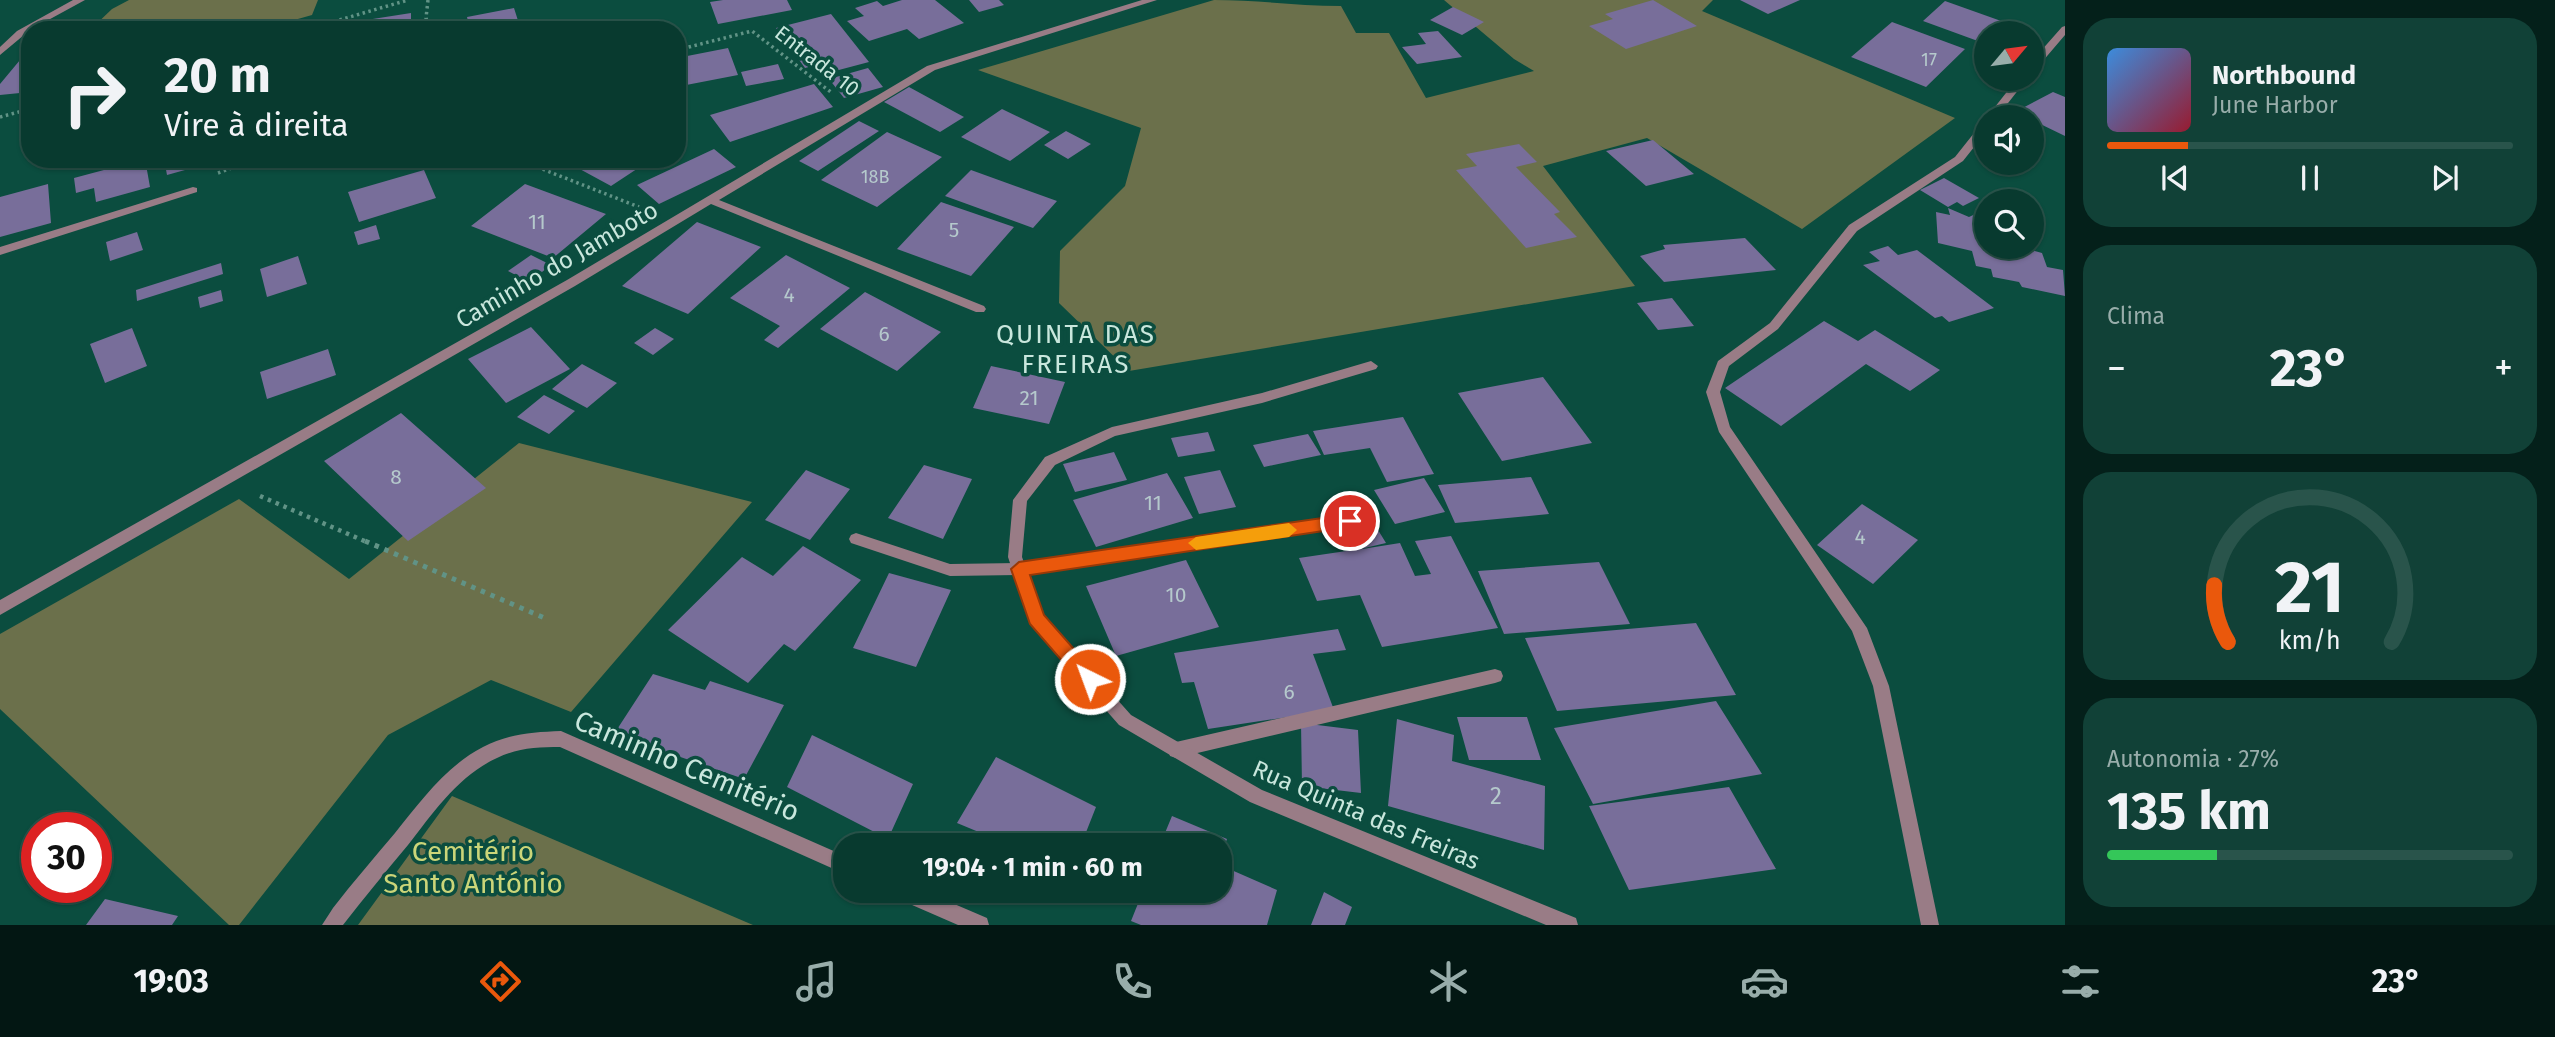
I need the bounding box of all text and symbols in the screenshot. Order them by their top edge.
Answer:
street label: Entrada 10 [770,20,864,102]
north arrow [1974,21,2044,91]
map controls [1974,21,2044,259]
text: 20 m [164,46,271,105]
icon: right [49,49,140,140]
house number: 17 [1921,49,1937,71]
text: Northbound [2212,60,2356,91]
text: June Harbor [2212,91,2338,119]
button: sound [1974,105,2044,175]
text: Vire à direita [164,106,349,144]
icon: previous [2156,159,2194,197]
icon: pause [2291,159,2329,197]
icon: next [2426,159,2464,197]
house number: 18B [861,166,889,188]
button: search [1974,189,2044,259]
street label: Caminho do Jamboto [451,196,663,334]
house number: 11 [528,209,546,235]
house number: 5 [949,217,959,243]
house number: 4 [783,282,795,308]
text: Clima [2107,302,2165,330]
district label: QUINTA DAS FREIRAS [996,319,1156,380]
house number: 6 [878,321,890,347]
text: 23° [2270,337,2350,400]
text: − [2107,345,2126,391]
text: + [2494,345,2513,391]
house number: 21 [1020,385,1038,411]
house number: 8 [390,464,402,490]
house number: 11 [1144,490,1162,516]
pin [1320,491,1380,551]
icon: arrive [1331,502,1369,540]
house number: 4 [1854,524,1866,550]
text: 21 [2275,544,2345,631]
house number: 10 [1166,582,1186,608]
text: km/h [2279,626,2341,656]
position arrow [1053,642,1127,716]
house number: 6 [1283,679,1295,705]
street label: Caminho Cemitério [569,704,805,828]
text: Autonomia · 27% [2107,745,2279,773]
street label: Rua Quinta das Freiras [1248,754,1484,876]
text: 135 km [2107,780,2271,843]
house number: 2 [1490,782,1502,810]
speed limit sign: 30 [21,812,112,903]
park label: Cemitério Santo António [383,835,563,900]
text: 19:04 · 1 min · 60 m [922,852,1143,883]
icon: directions [476,957,525,1006]
icon: music [792,957,841,1006]
icon: phone [1108,957,1157,1006]
icon: climate [1424,957,1473,1006]
icon: car [1740,957,1789,1006]
icon: filters [2056,957,2105,1006]
text: 19:03 [133,962,209,1000]
text: 23° [2372,962,2421,1000]

